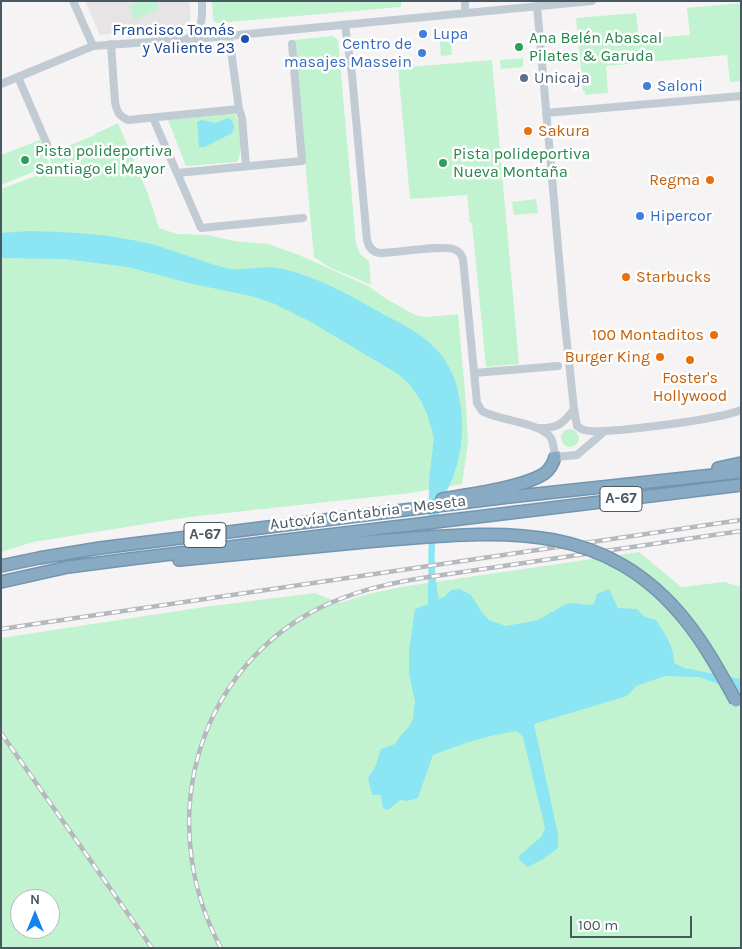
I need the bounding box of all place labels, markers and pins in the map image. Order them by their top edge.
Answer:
place label: Francisco Tomás y Valiente 23 [112,20,235,58]
place label: Lupa [433,24,468,44]
marker: Lupa [417,28,429,40]
place label: Ana Belén Abascal Pilates & Garuda [529,28,662,66]
marker: Francisco Tomás y Valiente 23 [239,33,251,45]
place label: Centro de masajes Massein [284,34,412,72]
marker: Ana Belén Abascal Pilates & Garuda [513,41,525,53]
marker: Centro de masajes Massein [416,47,428,59]
place label: Unicaja [534,68,590,88]
marker: Unicaja [518,72,530,84]
place label: Saloni [657,76,703,96]
marker: Saloni [641,80,653,92]
place label: Sakura [538,121,590,141]
marker: Sakura [522,125,534,137]
place label: Pista polideportiva Santiago el Mayor [35,141,172,179]
place label: Pista polideportiva Nueva Montaña [453,144,590,182]
marker: Pista polideportiva Santiago el Mayor [19,154,31,166]
marker: Pista polideportiva Nueva Montaña [437,157,449,169]
place label: Regma [649,170,700,190]
marker: Regma [704,174,716,186]
place label: Hipercor [650,206,712,226]
marker: Hipercor [634,210,646,222]
place label: Starbucks [636,267,711,287]
marker: Starbucks [620,271,632,283]
place label: 100 Montaditos [592,325,704,345]
marker: 100 Montaditos [708,329,720,341]
place label: Burger King [565,347,650,367]
marker: Burger King [654,351,666,363]
marker: Foster's Hollywood [684,354,696,366]
place label: Foster's Hollywood [653,368,727,406]

